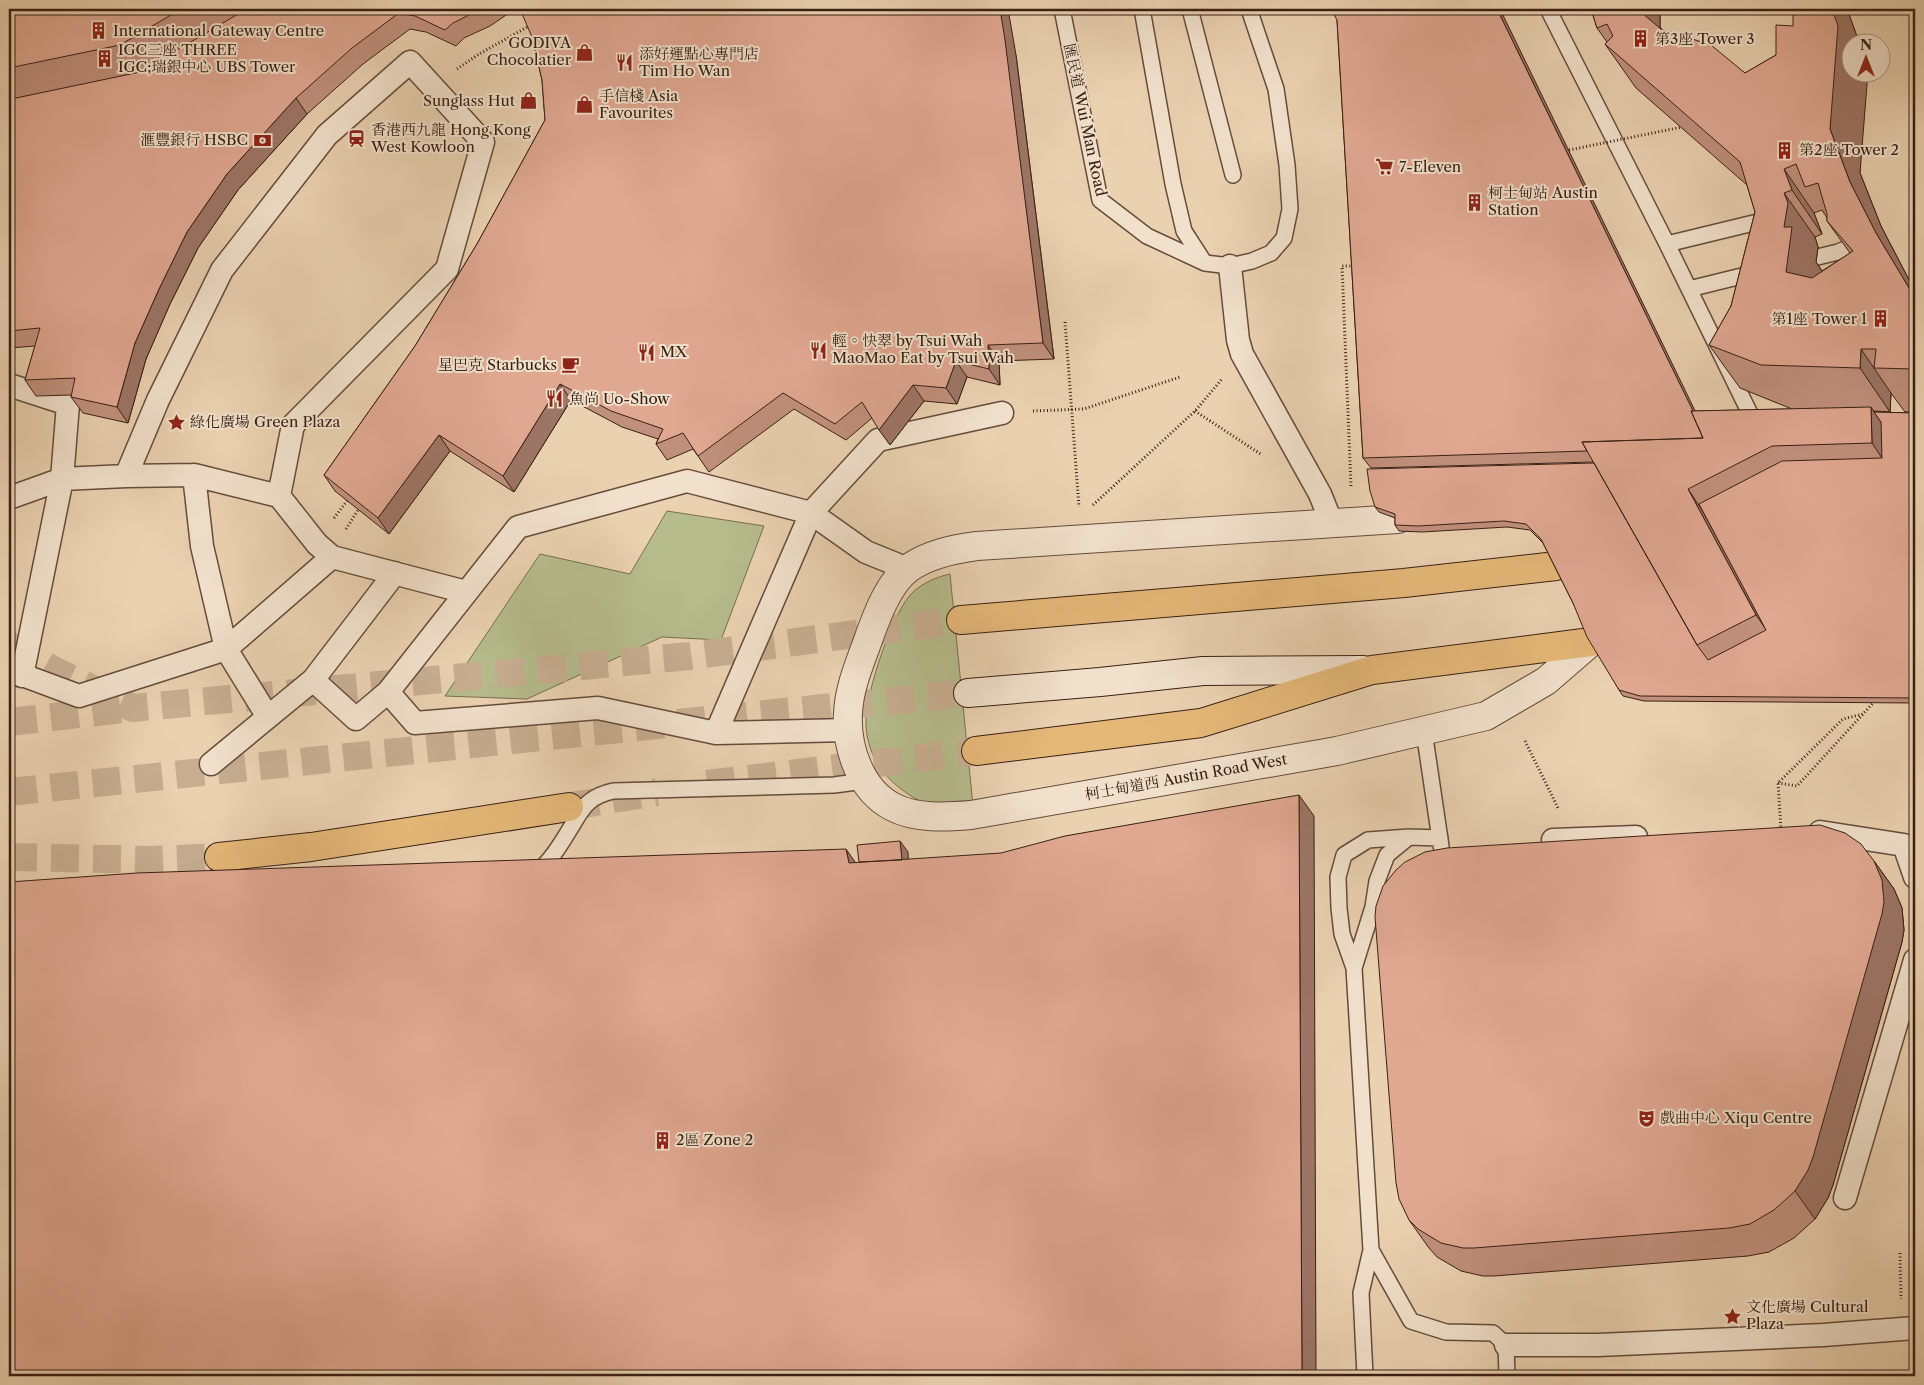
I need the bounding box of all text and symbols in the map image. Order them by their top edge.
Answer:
building icon: International Gateway Centre [89,21,109,41]
place label: International Gateway Centre [113,21,324,40]
building icon: 第3座 Tower 3 [1631,29,1651,49]
place label: 第3座 Tower 3 [1655,29,1755,48]
north arrow [1842,32,1892,82]
place label: GODIVA Chocolatier [487,33,572,69]
text: N [1860,36,1872,54]
place label: IGC三座 THREE IGC;瑞銀中心 UBS Tower [118,40,296,76]
shop icon: GODIVA Chocolatier [575,42,595,62]
street label: 匯民道 Wui Man Road [1060,42,1111,198]
place label: 添好運點心專門店 Tim Ho Wan [639,44,759,80]
building icon: IGC三座 THREE IGC;瑞銀中心 UBS Tower [94,49,114,69]
restaurant icon: 添好運點心專門店 Tim Ho Wan [615,53,635,73]
place label: 手信棧 Asia Favourites [599,86,678,122]
place label: Sunglass Hut [423,91,516,110]
shop icon: Sunglass Hut [519,91,539,111]
shop icon: 手信棧 Asia Favourites [575,95,595,115]
place label: 香港西九龍 Hong Kong West Kowloon [370,120,531,156]
station icon: 香港西九龍 Hong Kong West Kowloon [347,129,367,149]
place label: 滙豐銀行 HSBC [140,130,248,149]
bank icon: 滙豐銀行 HSBC [252,130,272,150]
building icon: 第2座 Tower 2 [1775,140,1795,160]
place label: 第2座 Tower 2 [1799,140,1899,159]
supermarket icon: 7-Eleven [1375,157,1395,177]
place label: 7-Eleven [1399,157,1462,176]
place label: 柯士甸站 Austin Station [1488,183,1598,219]
building icon: 柯士甸站 Austin Station [1464,192,1484,212]
place label: 第1座 Tower 1 [1771,309,1868,328]
building icon: 第1座 Tower 1 [1871,309,1891,329]
place label: 輕。快翠 by Tsui Wah MaoMao Eat by Tsui Wah [832,331,1015,367]
restaurant icon: 輕。快翠 by Tsui Wah MaoMao Eat by Tsui Wah [808,340,828,360]
restaurant icon: MX [636,342,656,362]
place label: MX [660,342,687,361]
place label: 星巴克 Starbucks [438,355,557,374]
cafe icon: 星巴克 Starbucks [561,355,581,375]
restaurant icon: 魚尚 Uo-Show [545,389,565,409]
place label: 魚尚 Uo-Show [569,389,670,408]
place icon: 綠化廣場 Green Plaza [166,412,186,432]
place label: 綠化廣場 Green Plaza [190,412,340,431]
street label: 柯士甸道西 Austin Road West [1083,749,1289,804]
theatre icon: 戲曲中心 Xiqu Centre [1636,1108,1656,1128]
place label: 戲曲中心 Xiqu Centre [1660,1108,1812,1127]
building icon: 2區 Zone 2 [652,1130,672,1150]
place label: 2區 Zone 2 [676,1130,753,1149]
place label: 文化廣場 Cultural Plaza [1746,1297,1869,1333]
place icon: 文化廣場 Cultural Plaza [1722,1306,1742,1326]

